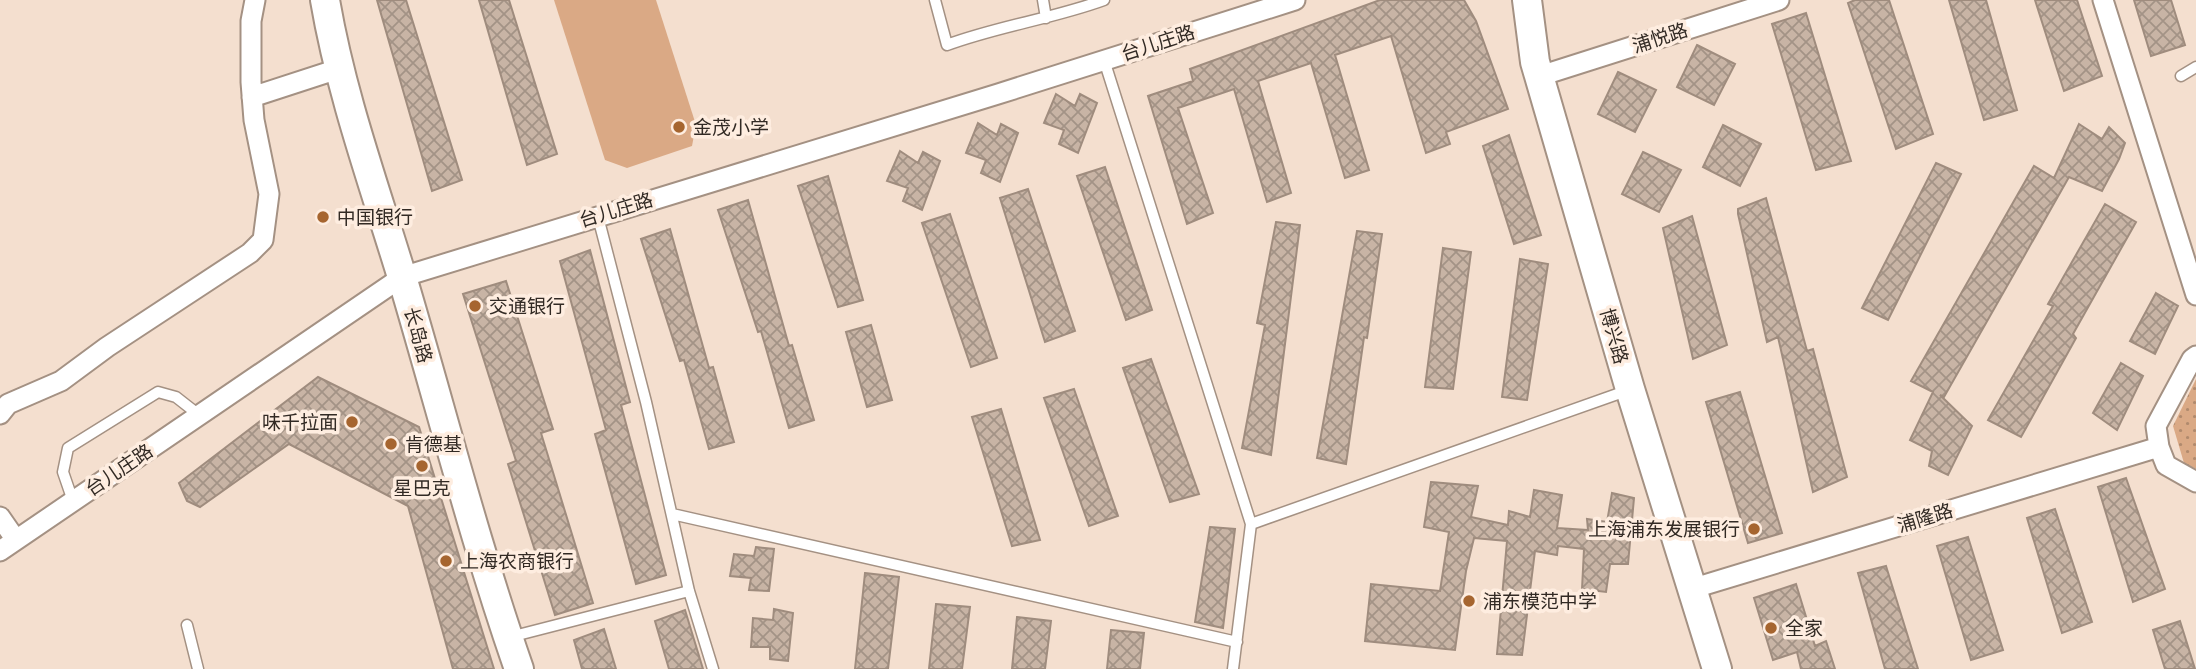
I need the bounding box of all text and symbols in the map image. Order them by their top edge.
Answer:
street label: 浦悦路 [1629,16,1691,60]
street label: 台儿庄路 [1118,18,1198,68]
place label: 金茂小学 [693,114,769,141]
marker: 金茂小学 [671,119,687,135]
street label: 台儿庄路 [576,186,656,234]
place label: 中国银行 [337,204,413,231]
marker: 中国银行 [315,209,331,225]
place label: 交通银行 [489,293,565,320]
marker: 交通银行 [467,298,483,314]
street label: 长岛路 [397,304,439,366]
street label: 博兴路 [1593,305,1635,367]
place label: 味千拉面 [262,409,338,436]
marker: 味千拉面 [344,414,360,430]
place label: 肯德基 [405,431,462,458]
marker: 肯德基 [383,436,399,452]
street label: 台儿庄路 [80,438,158,502]
marker: 星巴克 [414,458,430,474]
place label: 星巴克 [393,475,451,502]
street label: 浦隆路 [1894,497,1956,539]
place label: 上海浦东发展银行 [1588,516,1740,543]
marker: 上海浦东发展银行 [1746,521,1762,537]
place label: 上海农商银行 [460,548,574,575]
marker: 上海农商银行 [438,553,454,569]
place label: 浦东模范中学 [1483,588,1597,615]
marker: 浦东模范中学 [1461,593,1477,609]
place label: 全家 [1785,615,1823,642]
marker: 全家 [1763,620,1779,636]

